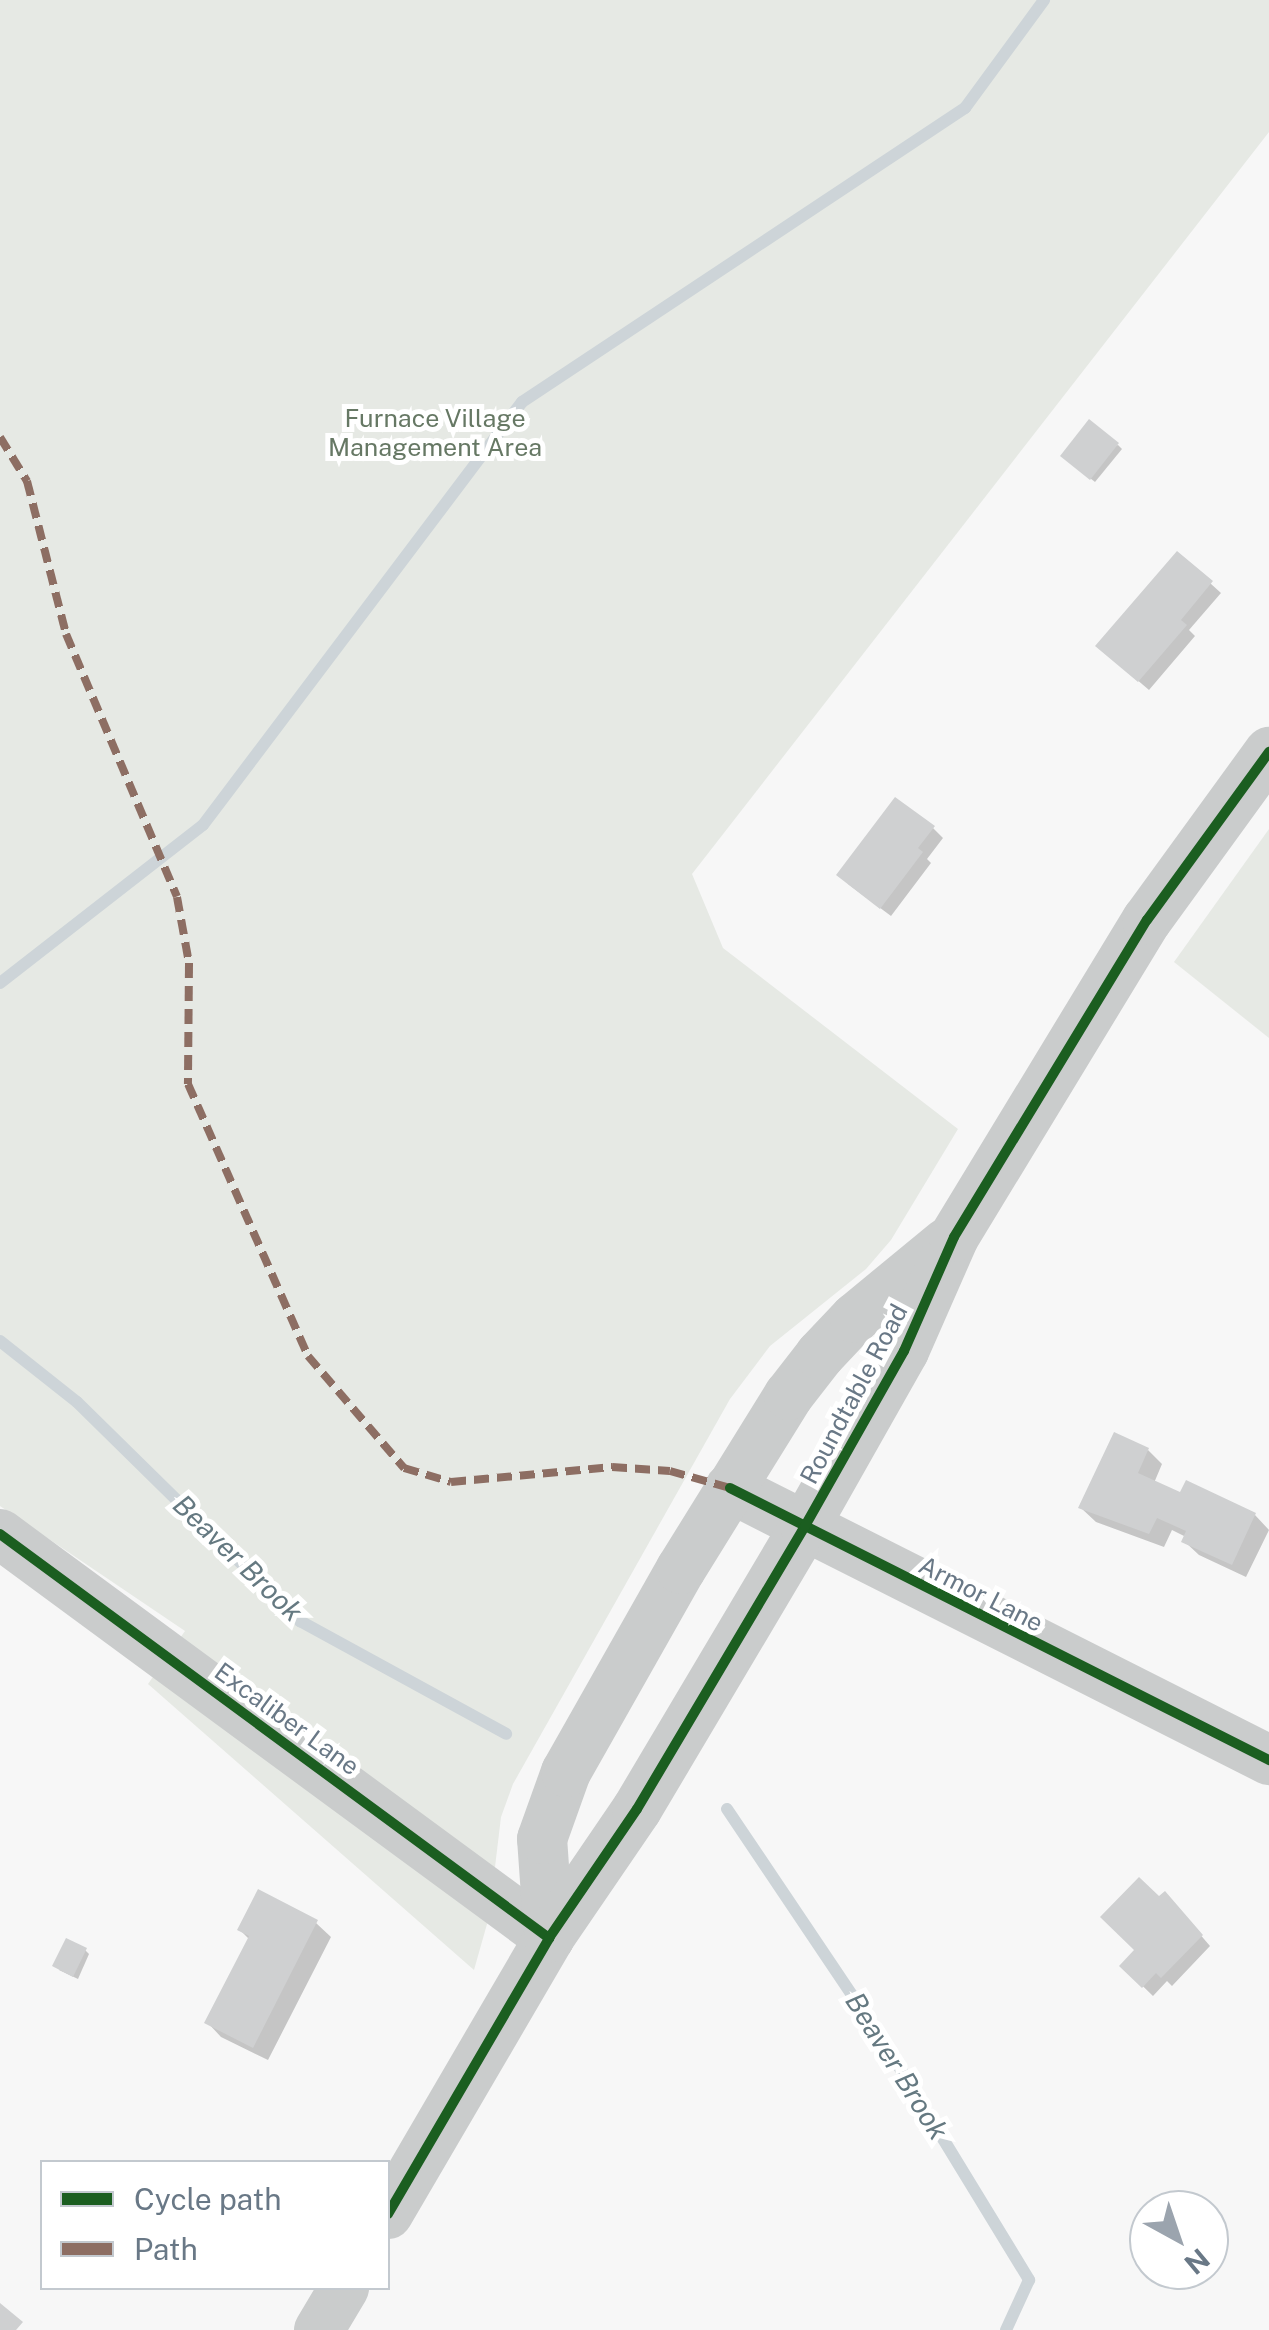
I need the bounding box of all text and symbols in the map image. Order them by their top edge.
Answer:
park label: Furnace Village Management Area [328,404,542,463]
street label: Roundtable Road [794,1299,914,1489]
water label: Beaver Brook [166,1488,310,1628]
street label: Armor Lane [914,1550,1048,1638]
street label: Excaliber Lane [209,1657,365,1781]
water label: Beaver Brook [838,1986,956,2146]
legend [40,2160,390,2290]
text: Cycle path [134,2181,282,2217]
north arrow [1129,2190,1229,2290]
text: Path [134,2231,198,2267]
text: N [1178,2242,1216,2282]

